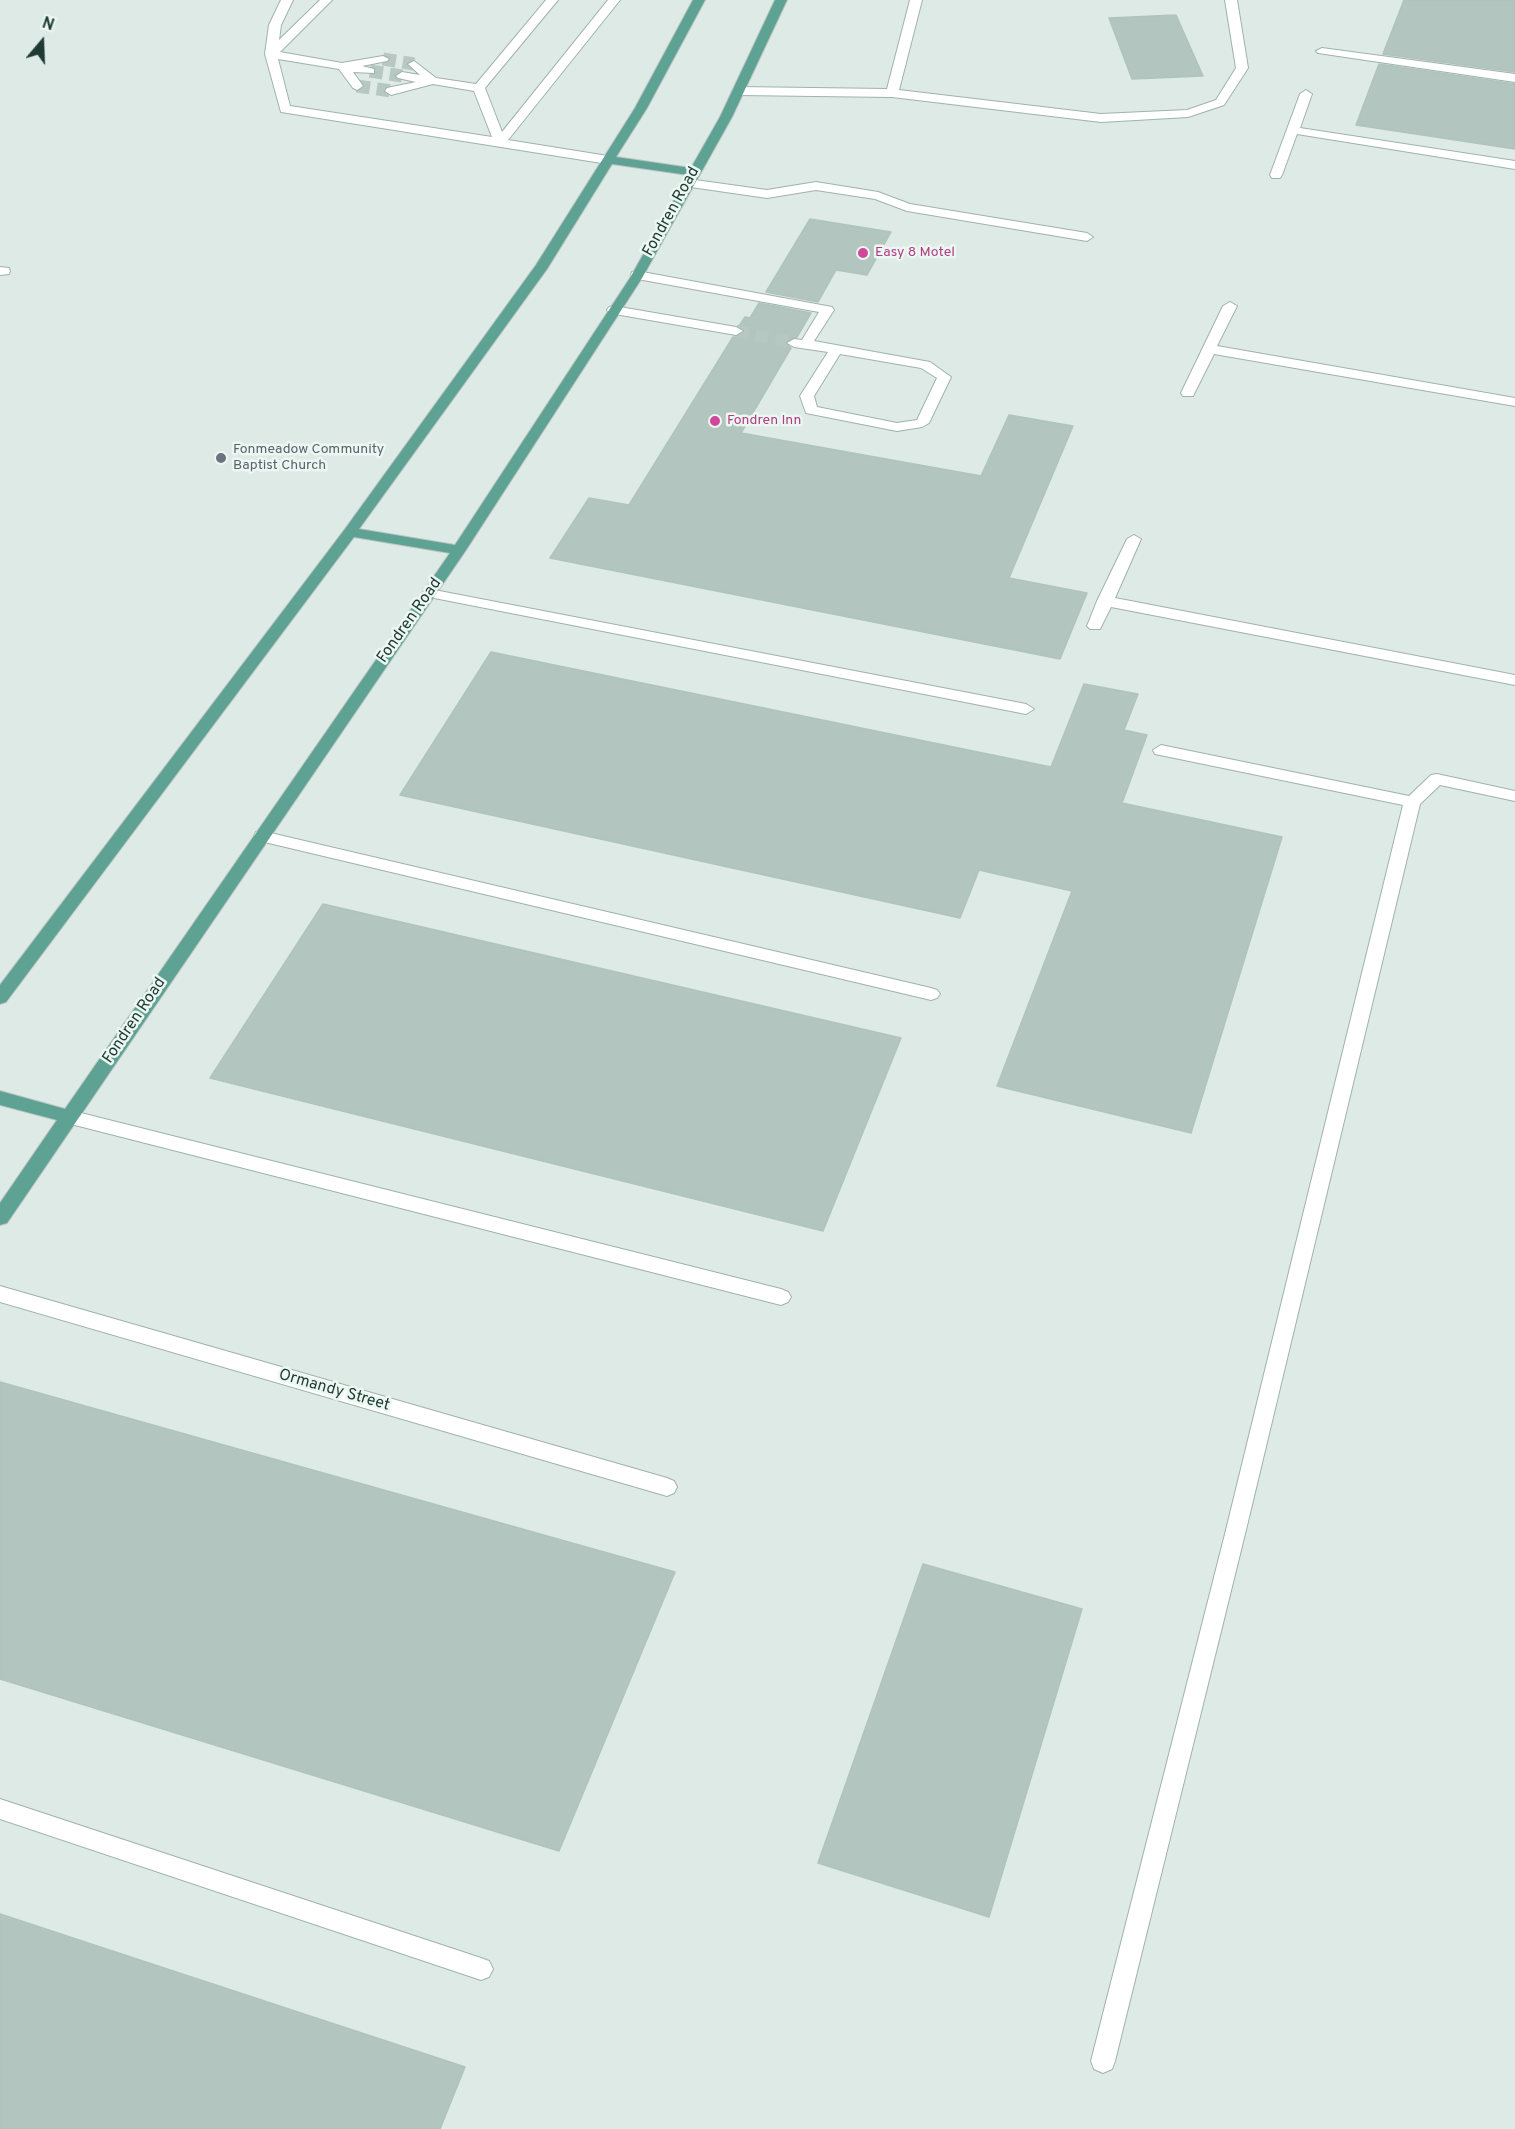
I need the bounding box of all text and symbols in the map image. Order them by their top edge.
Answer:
north arrow [12,12,72,72]
text: N [39,14,57,36]
street label: Fondren Road [640,164,704,260]
place label: Easy 8 Motel [875,245,955,261]
marker: Easy 8 Motel [856,246,870,260]
place label: Fondren Inn [727,413,801,429]
marker: Fondren Inn [708,414,722,428]
place label: Fonmeadow Community Baptist Church [233,442,384,474]
marker: Fonmeadow Community Baptist Church [214,451,228,465]
street label: Fondren Road [374,575,446,667]
street label: Fondren Road [99,975,171,1067]
street label: Ormandy Street [276,1366,392,1416]

